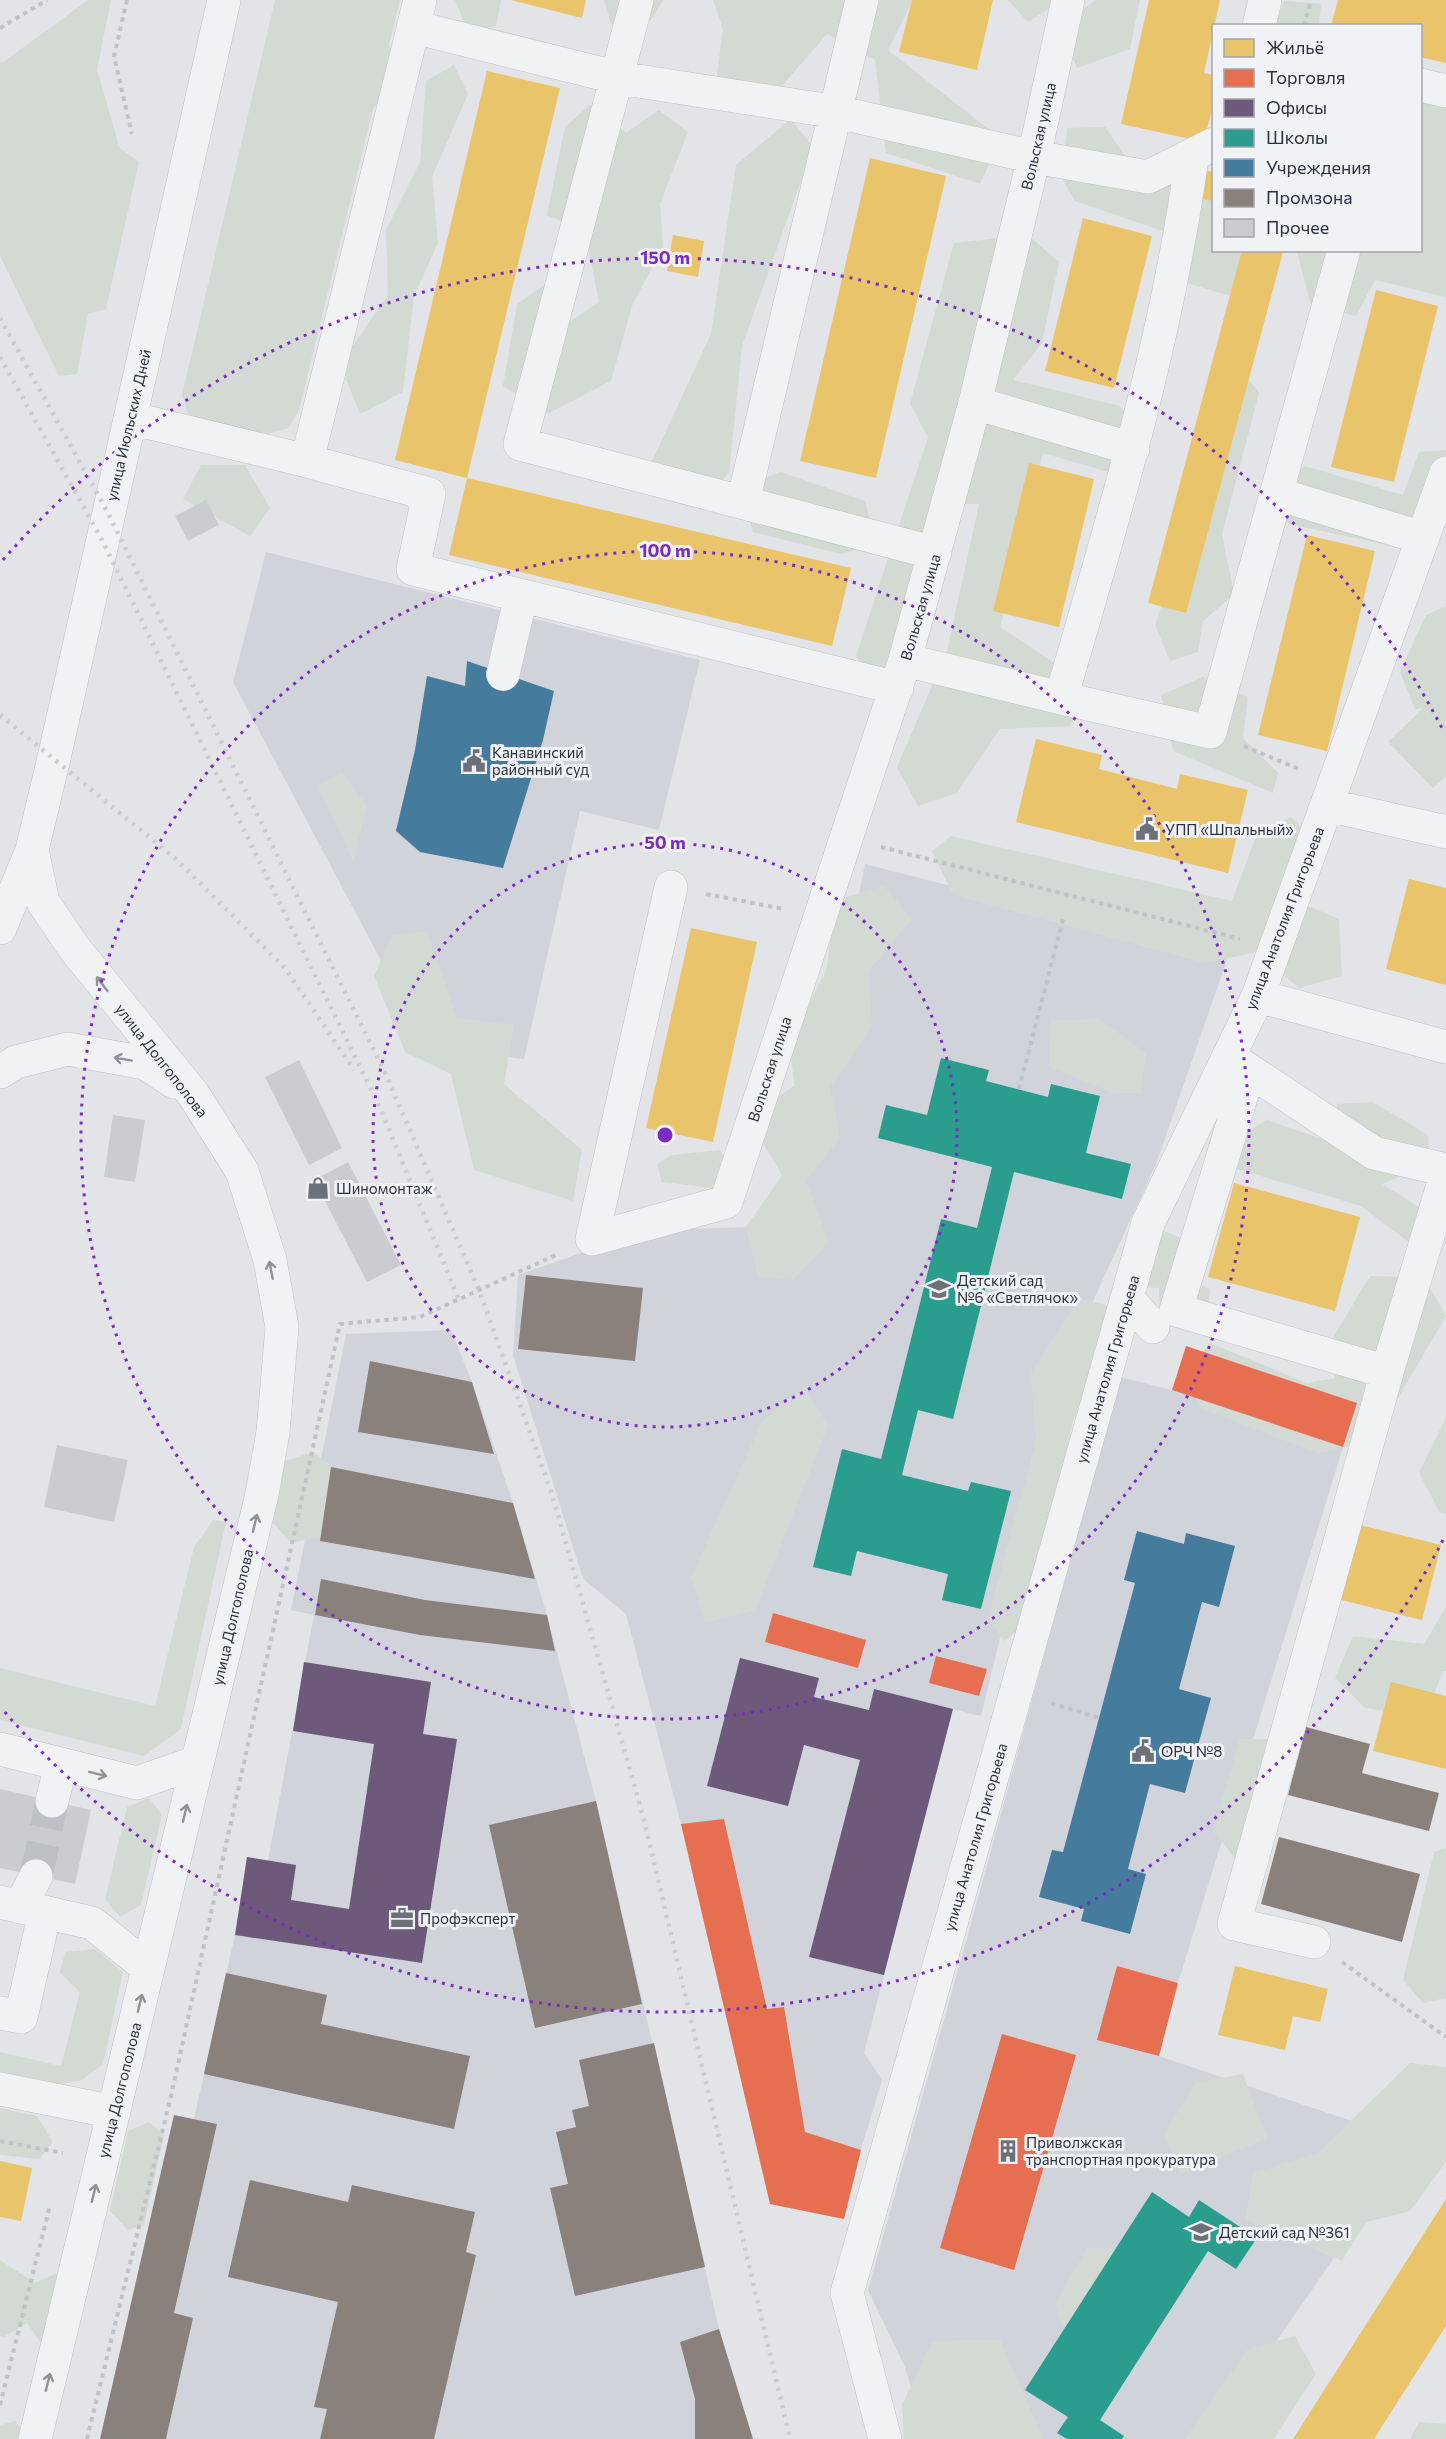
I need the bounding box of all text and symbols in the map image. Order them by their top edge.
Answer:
legend [1212,24,1422,252]
text: Жильё [1266,36,1324,58]
text: Торговля [1266,66,1345,88]
street label: Вольская улица [1017,80,1059,192]
text: Офисы [1266,96,1327,118]
text: Школы [1266,126,1328,148]
text: Учреждения [1266,156,1371,178]
text: Промзона [1266,186,1353,208]
text: Прочее [1266,216,1329,238]
text: 150 m [640,246,690,268]
street label: улица Июльских Дней [102,347,154,503]
text: 100 m [639,539,691,561]
street label: Вольская улица [896,552,944,662]
place label: Канавинский районный суд [492,743,589,778]
public building icon: Канавинский районный суд [461,748,487,774]
public building icon: УПП «Шпальный» [1134,816,1160,842]
place label: УПП «Шпальный» [1165,820,1294,838]
street label: улица Анатолия Григорьева [1241,824,1327,1012]
text: 50 m [644,831,686,853]
one-way arrow [96,976,109,992]
street label: улица Долгополова [112,1000,212,1120]
street label: Вольская улица [743,1014,795,1124]
one-way arrow [114,1053,133,1064]
centre of rings [655,1125,675,1145]
shop icon: Шиномонтаж [305,1175,331,1201]
place label: Шиномонтаж [336,1179,433,1197]
one-way arrow [266,1260,277,1280]
place label: Детский сад №6 «Светлячок» [957,1271,1078,1306]
street label: улица Анатолия Григорьева [1072,1273,1142,1465]
school or university icon: Детский сад №6 «Светлячок» [926,1276,952,1302]
one-way arrow [249,1514,261,1533]
street label: улица Долгополова [208,1547,256,1687]
public building icon: ОРЧ №8 [1130,1738,1156,1764]
street label: улица Анатолия Григорьева [940,1741,1010,1933]
place label: ОРЧ №8 [1161,1742,1222,1760]
one-way arrow [88,1768,107,1780]
one-way arrow [180,1804,192,1823]
office icon: Профэксперт [389,1905,415,1931]
place label: Профэксперт [420,1909,516,1927]
one-way arrow [135,1994,146,2013]
street label: улица Долгополова [93,2020,145,2160]
place label: Приволжская транспортная прокуратура [1026,2133,1216,2168]
building icon: Приволжская транспортная прокуратура [995,2138,1021,2164]
one-way arrow [89,2183,101,2202]
school or university icon: Детский сад №361 [1188,2219,1214,2245]
place label: Детский сад №361 [1219,2223,1350,2241]
one-way arrow [43,2373,55,2392]

